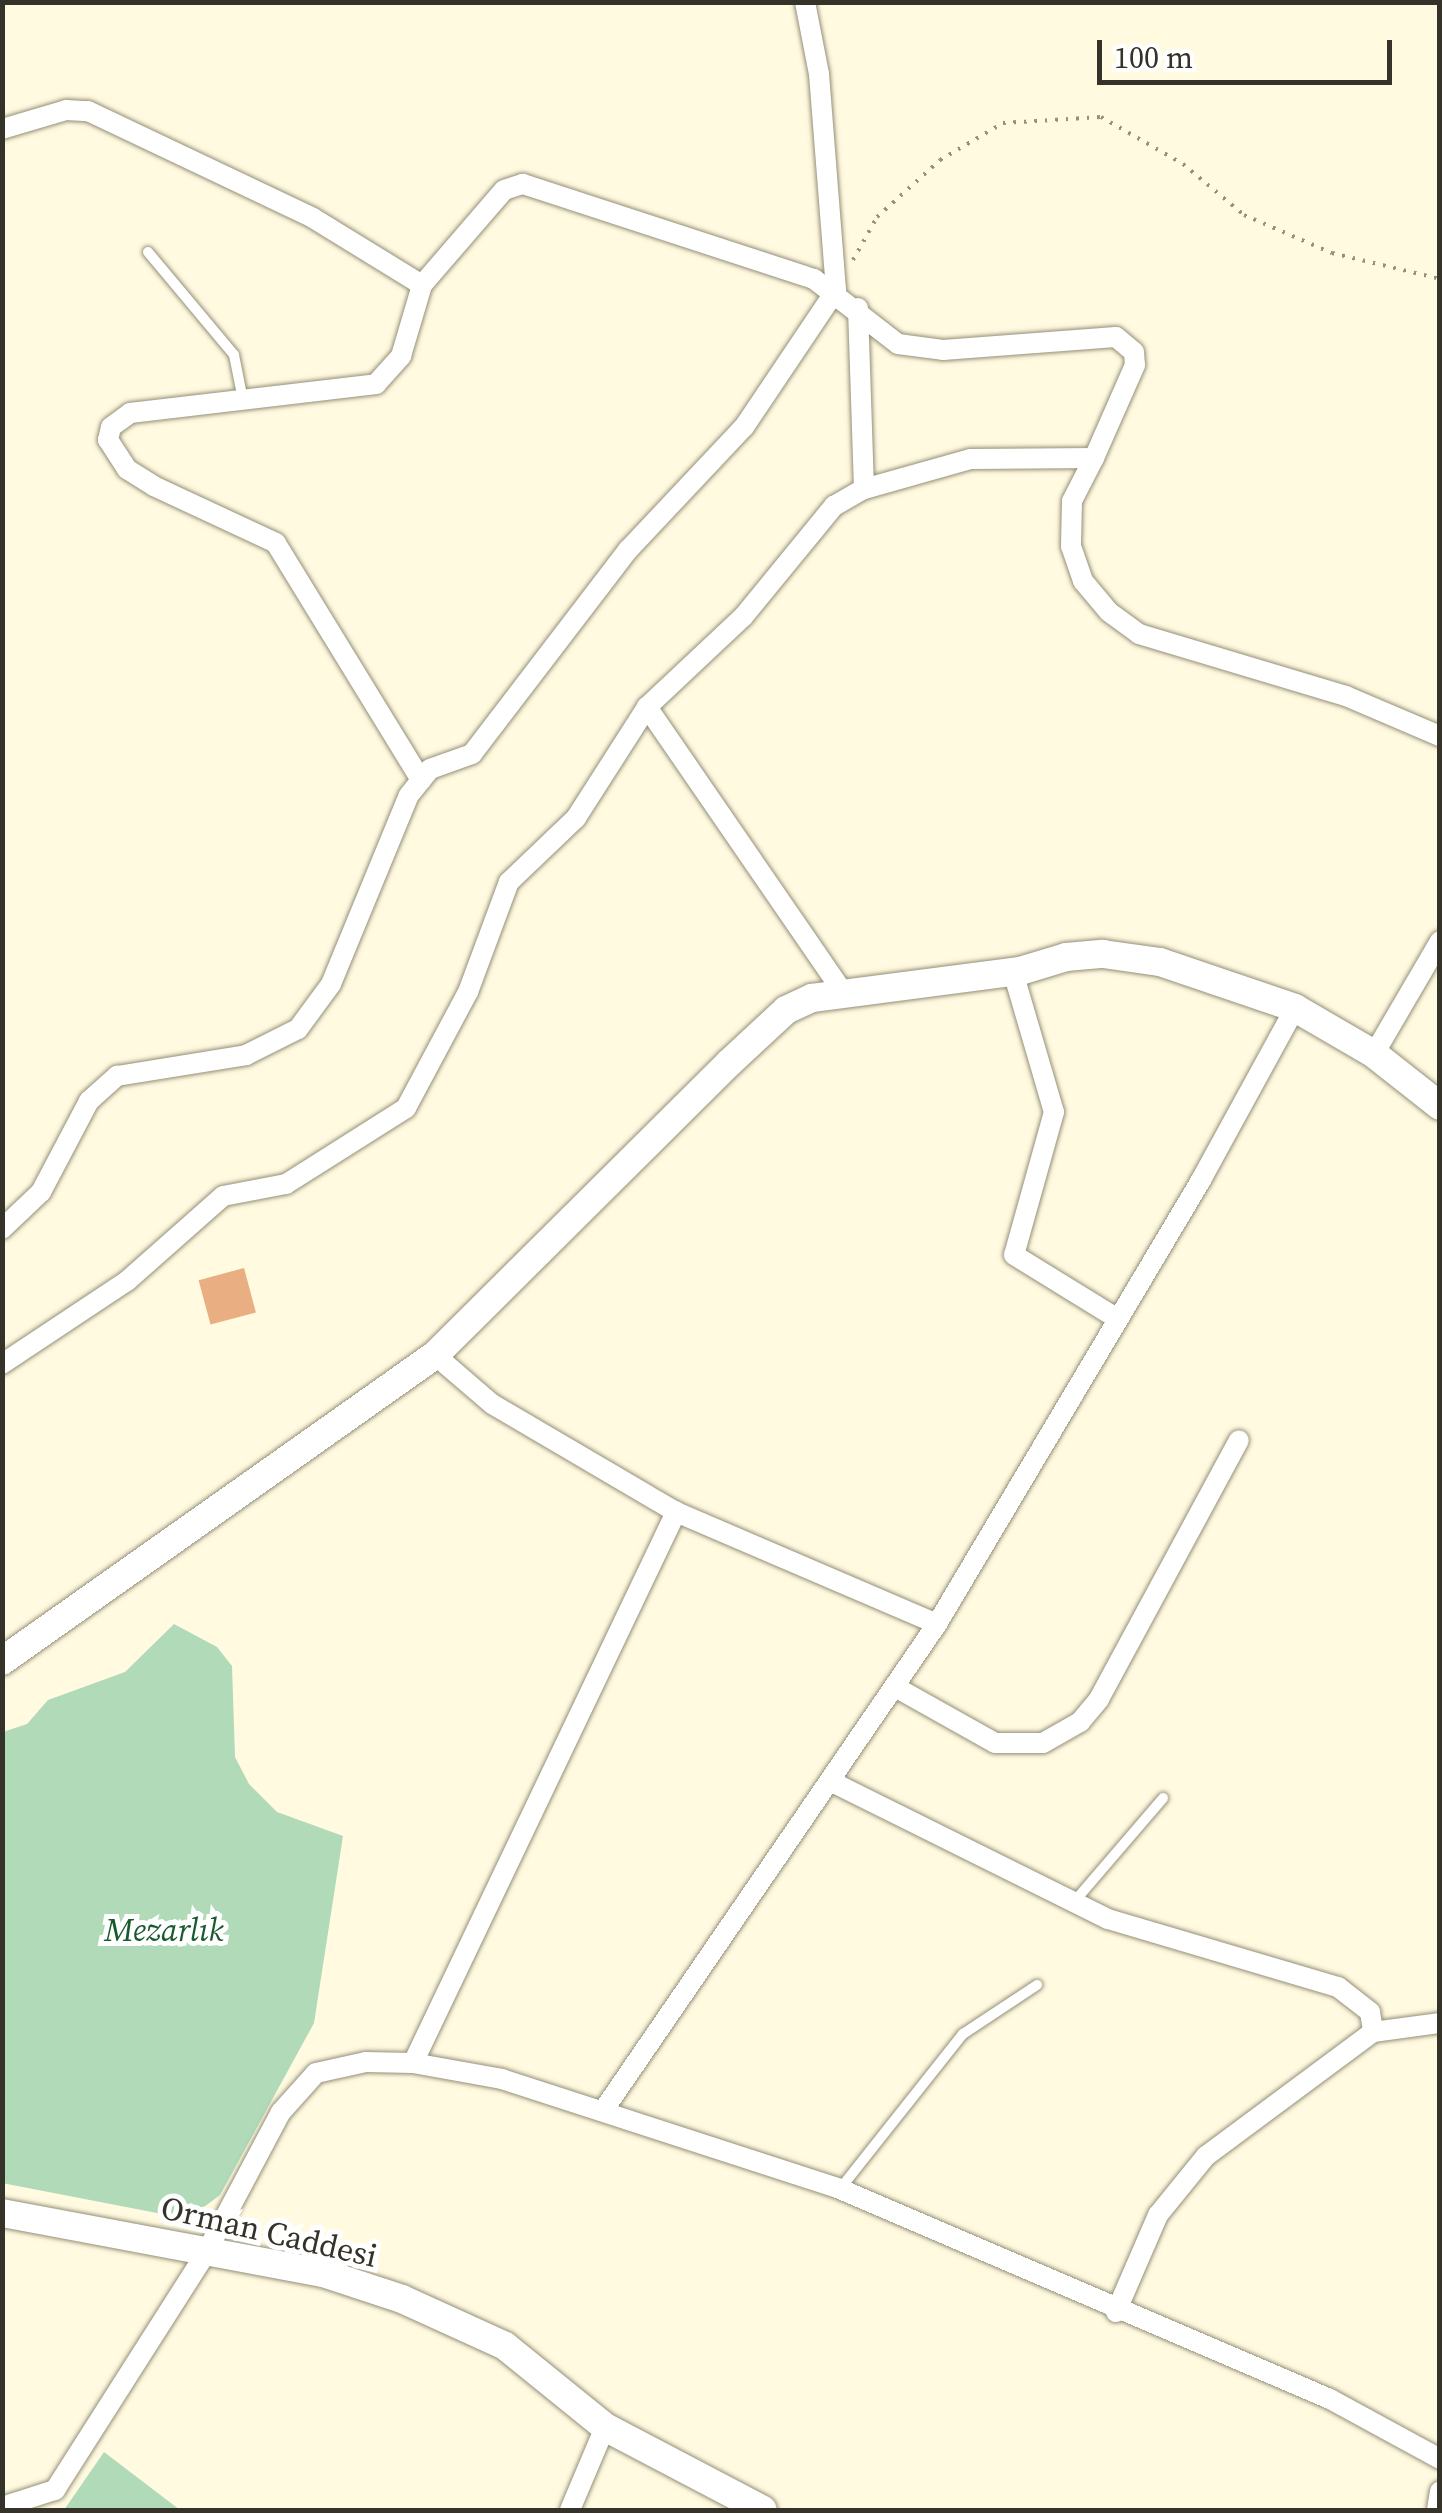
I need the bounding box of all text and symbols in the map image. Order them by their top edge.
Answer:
scale bar [1102,20,1397,82]
text: 100 m [1114,37,1193,78]
park label: Mezarlık [104,1911,224,1949]
street label: Orman Caddesi [157,2188,381,2276]

